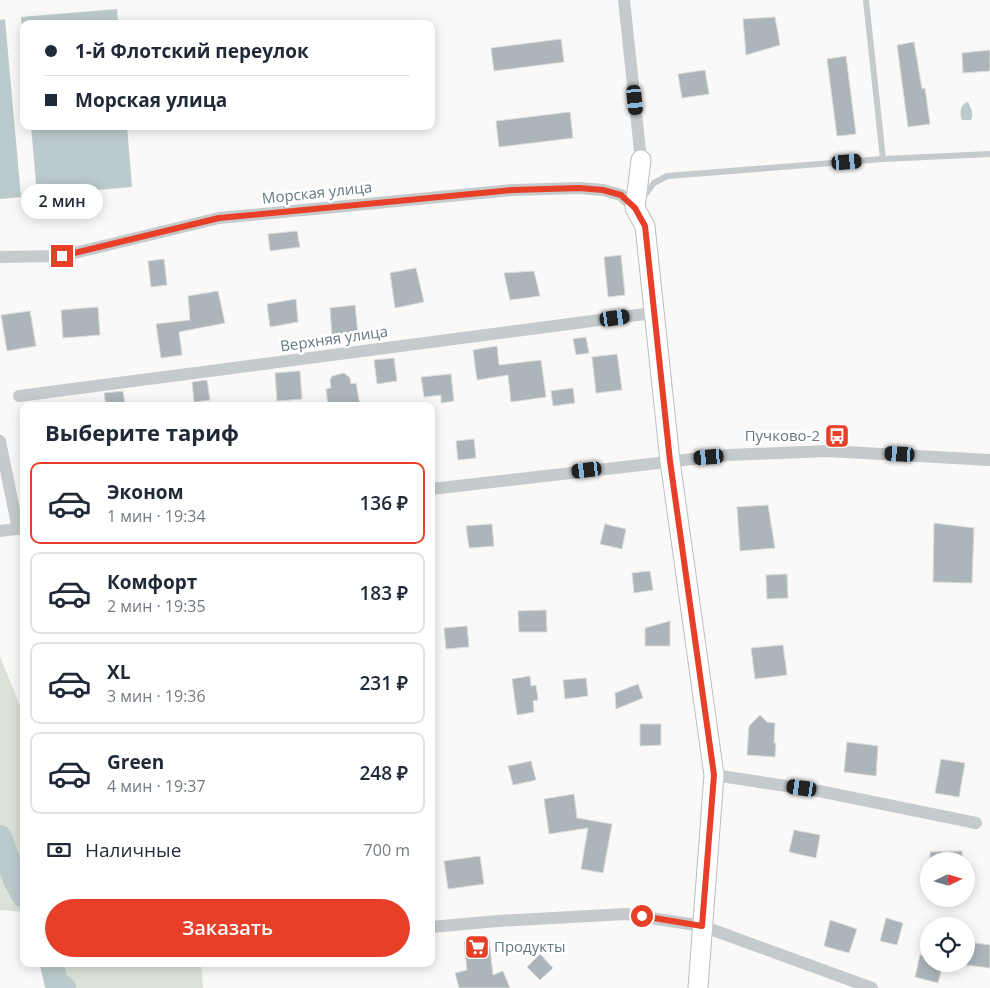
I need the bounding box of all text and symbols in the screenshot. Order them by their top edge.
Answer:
text: 1-й Флотский переулок [75,38,309,64]
car [625,84,644,116]
text: Морская улица [75,87,227,113]
car [831,153,862,171]
street label: Морская улица [261,176,373,208]
callout: 2 мин [21,184,103,218]
text: 2 мин [38,190,86,212]
route end [51,245,73,267]
car [599,308,630,328]
street label: Верхняя улица [279,321,389,355]
text: Выберите тариф [45,417,239,447]
bus stop icon: Пучково-2 [824,423,850,449]
place label: Пучково-2 [745,425,820,445]
car [884,446,915,462]
car [693,448,724,466]
car [571,461,602,479]
text: Эконом [107,479,184,505]
icon: car [47,481,92,526]
text: 136 ₽ [359,490,408,516]
text: 1 мин · 19:34 [107,505,206,527]
text: Комфорт [107,569,197,595]
icon: car [47,571,92,616]
text: 183 ₽ [359,580,408,606]
text: 2 мин · 19:35 [107,595,206,617]
text: XL [107,659,130,685]
icon: car [47,661,92,706]
text: 231 ₽ [359,670,408,696]
text: 3 мин · 19:36 [107,685,206,707]
text: Green [107,749,164,775]
icon: car [47,751,92,796]
text: 248 ₽ [359,760,408,786]
text: 4 мин · 19:37 [107,775,206,797]
car [786,778,817,798]
icon: cash [45,836,73,864]
text: Наличные [85,837,181,863]
text: 700 m [364,839,410,861]
north arrow [920,852,975,908]
map controls [920,852,975,972]
button: Заказать [45,899,410,957]
route start [631,905,653,927]
button: locate [920,917,975,972]
supermarket icon: Продукты [464,934,490,960]
place label: Продукты [494,936,566,956]

